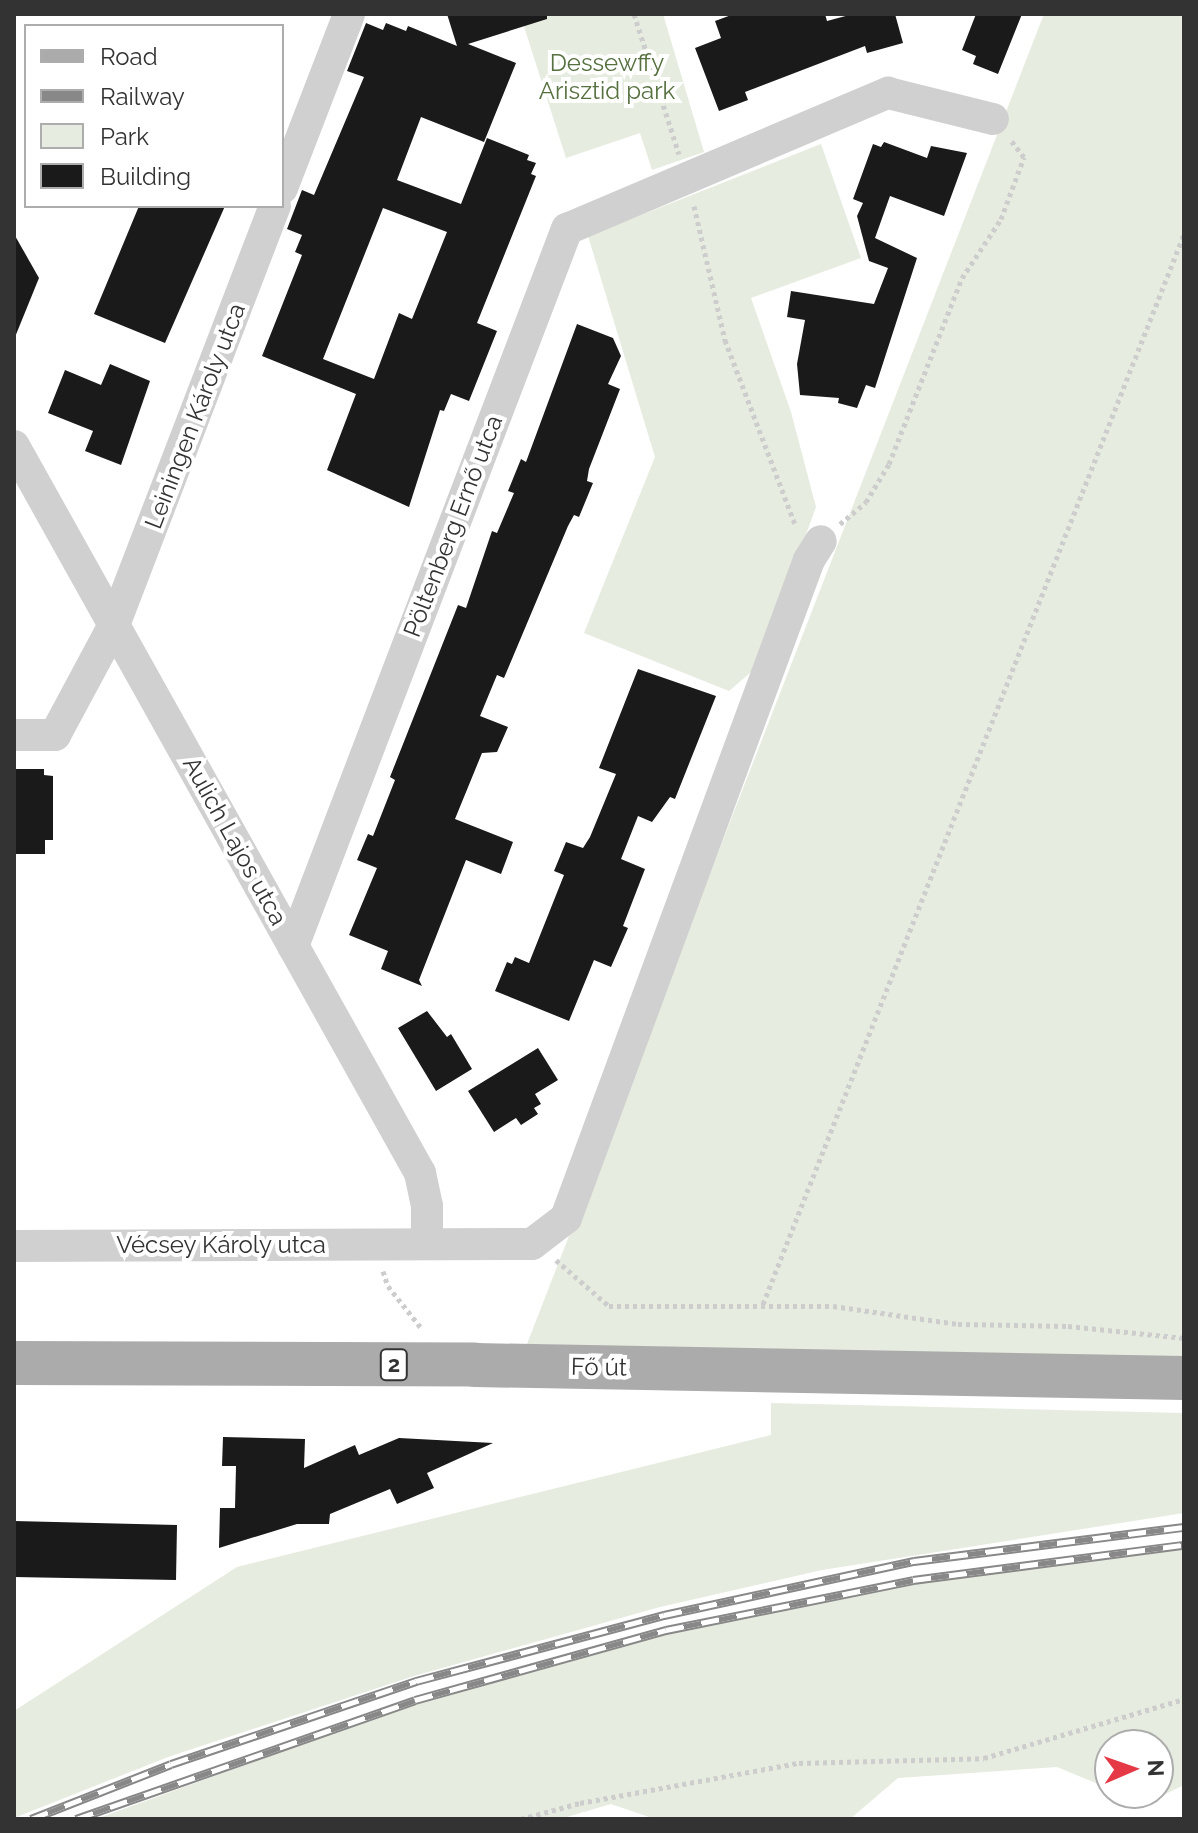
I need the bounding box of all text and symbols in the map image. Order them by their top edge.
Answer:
legend [24,24,284,208]
text: Road [100,42,158,71]
park label: Dessewffy Arisztid park [539,49,675,105]
text: Railway [100,82,185,111]
text: Park [100,122,149,151]
text: Building [100,162,191,191]
street label: Leiningen Károly utca [139,299,251,533]
street label: Pöltenberg Ernő utca [397,411,509,641]
street label: Aulich Lajos utca [177,752,293,930]
street label: Vécsey Károly utca [116,1231,326,1259]
road number: 2 [378,1347,410,1383]
street label: Fő út [571,1352,627,1382]
north arrow [1094,1729,1174,1809]
text: N [1143,1759,1169,1777]

